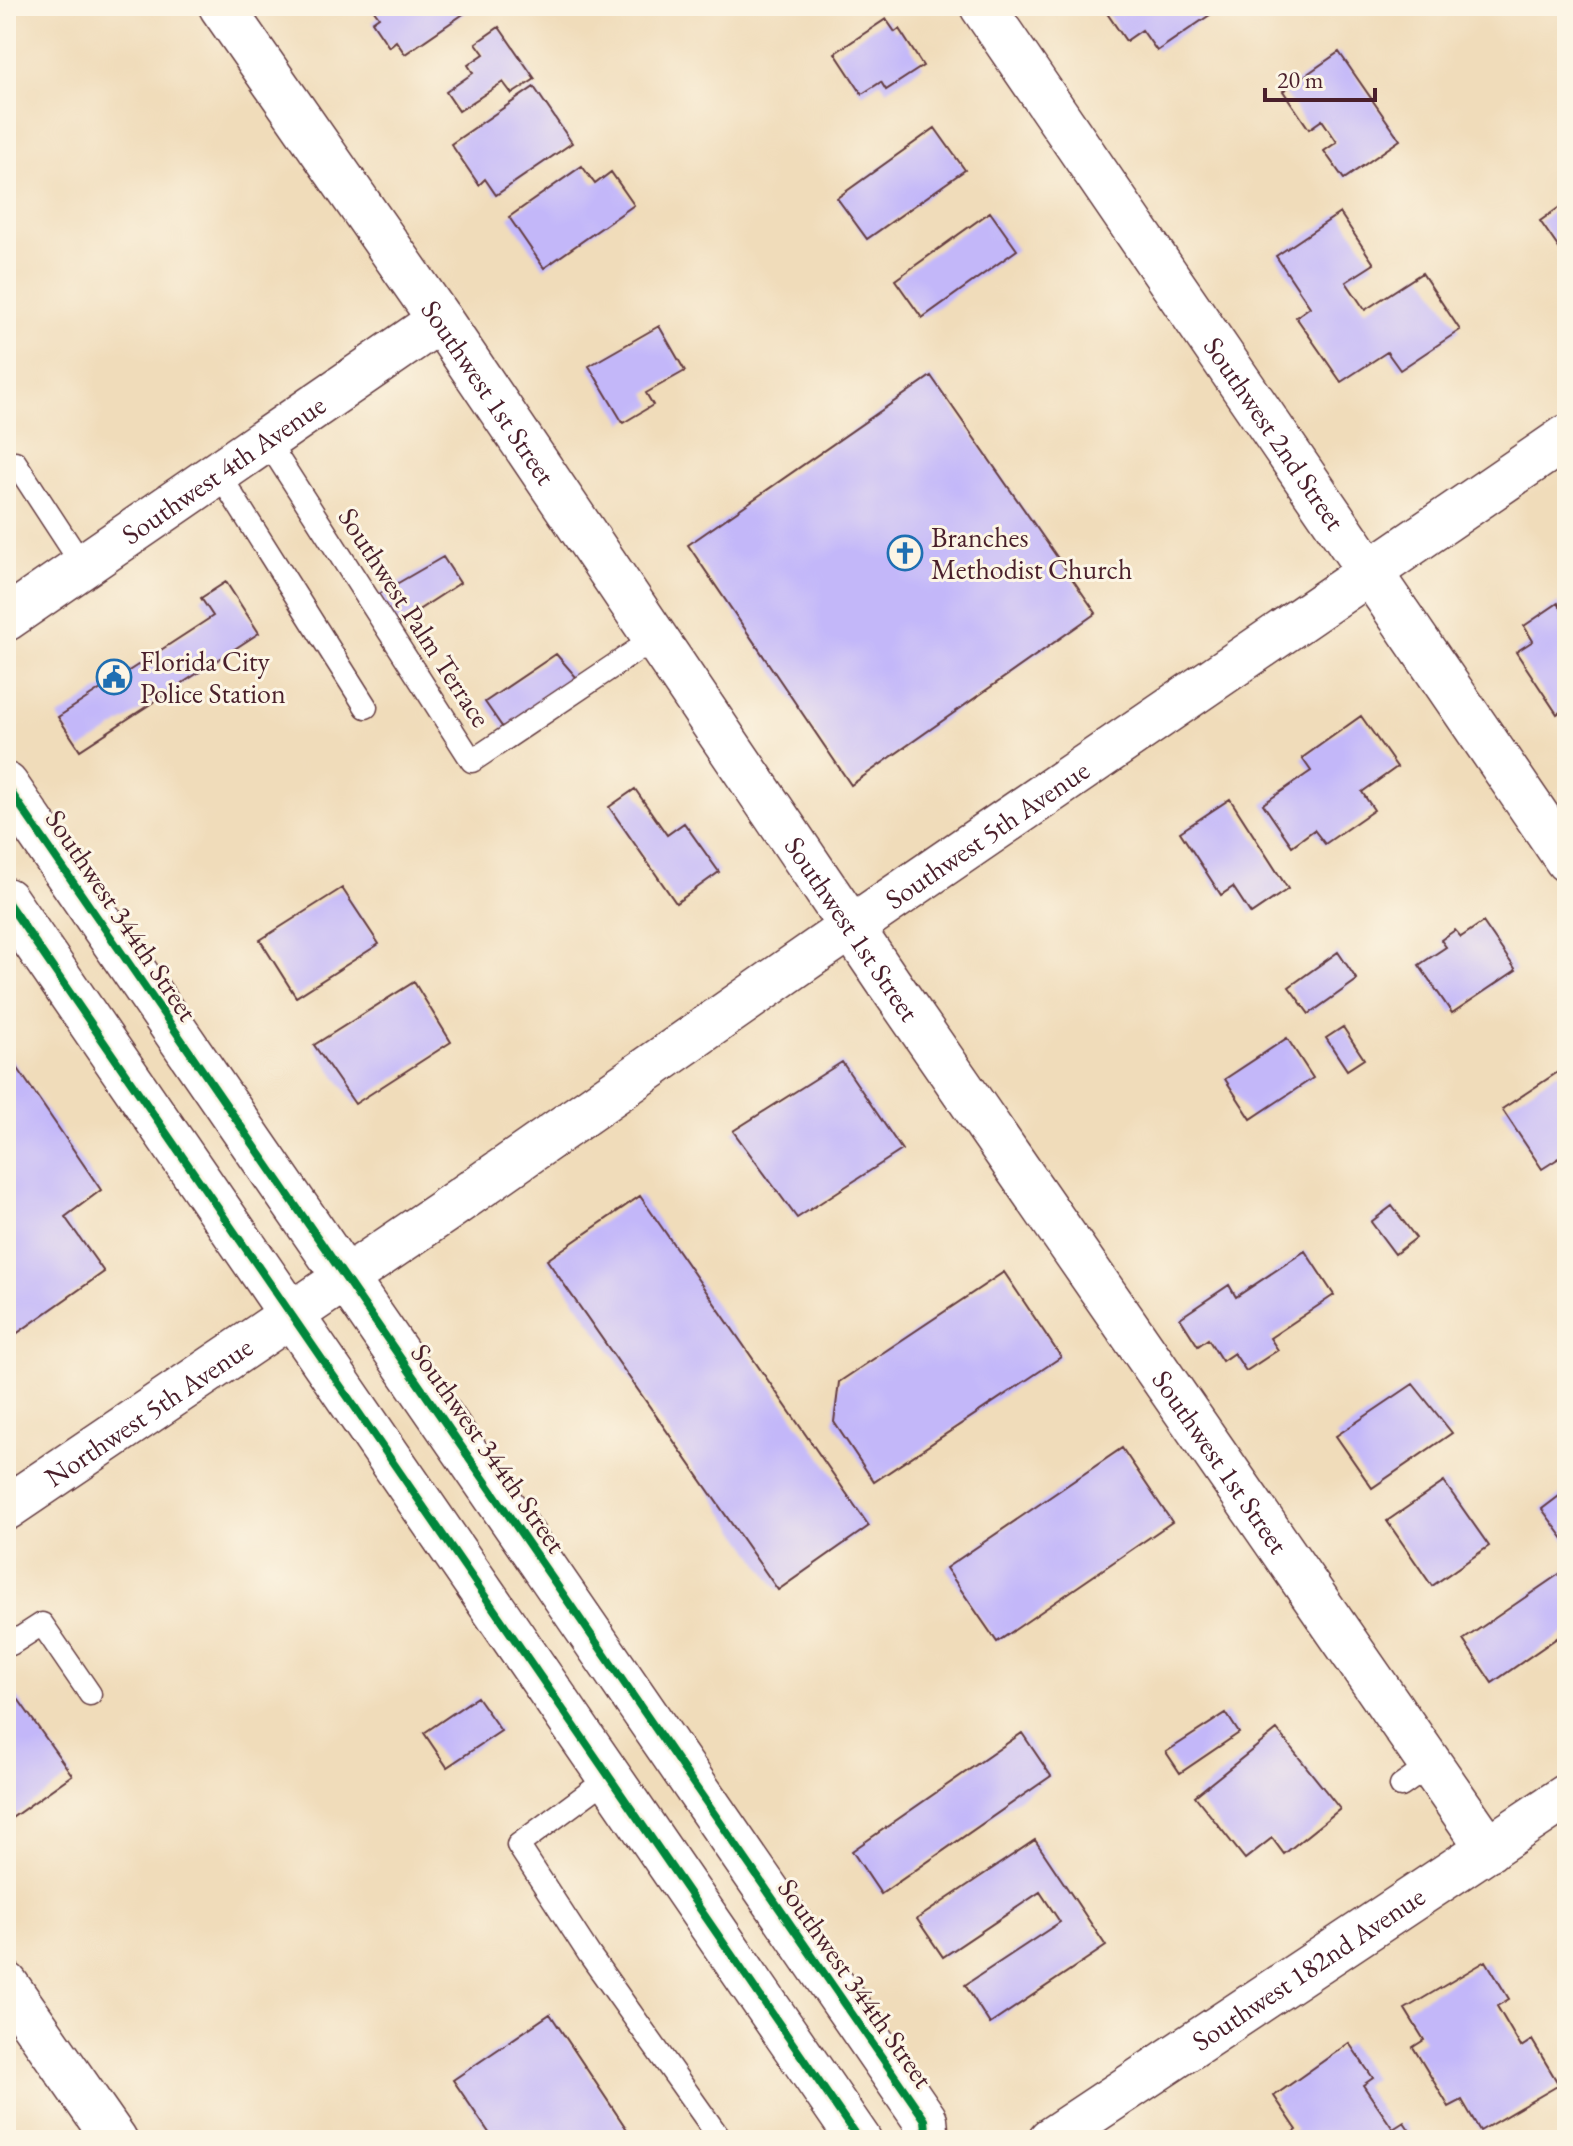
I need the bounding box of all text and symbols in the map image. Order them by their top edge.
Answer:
scale bar [1265,52,1375,102]
text: 20 m [1277,64,1324,95]
street label: Southwest 1st Street [413,293,564,492]
street label: Southwest 2nd Street [1196,330,1354,537]
street label: Southwest 4th Avenue [114,386,332,552]
street label: Southwest Palm Terrace [331,500,499,734]
place label: Branches Methodist Church [931,519,1132,587]
church icon: Branches Methodist Church [886,534,924,572]
place label: Florida City Police Station [140,643,286,711]
public building icon: Florida City Police Station [95,658,133,696]
street label: Southwest 5th Avenue [878,752,1096,917]
street label: Southwest 344th Street [38,802,206,1028]
street label: Southwest 1st Street [777,829,928,1028]
street label: Northwest 5th Avenue [38,1328,259,1495]
street label: Southwest 344th Street [403,1336,575,1560]
street label: Southwest 1st Street [1145,1363,1297,1561]
street label: Southwest 344th Street [770,1871,942,2095]
street label: Southwest 182nd Avenue [1185,1878,1432,2059]

